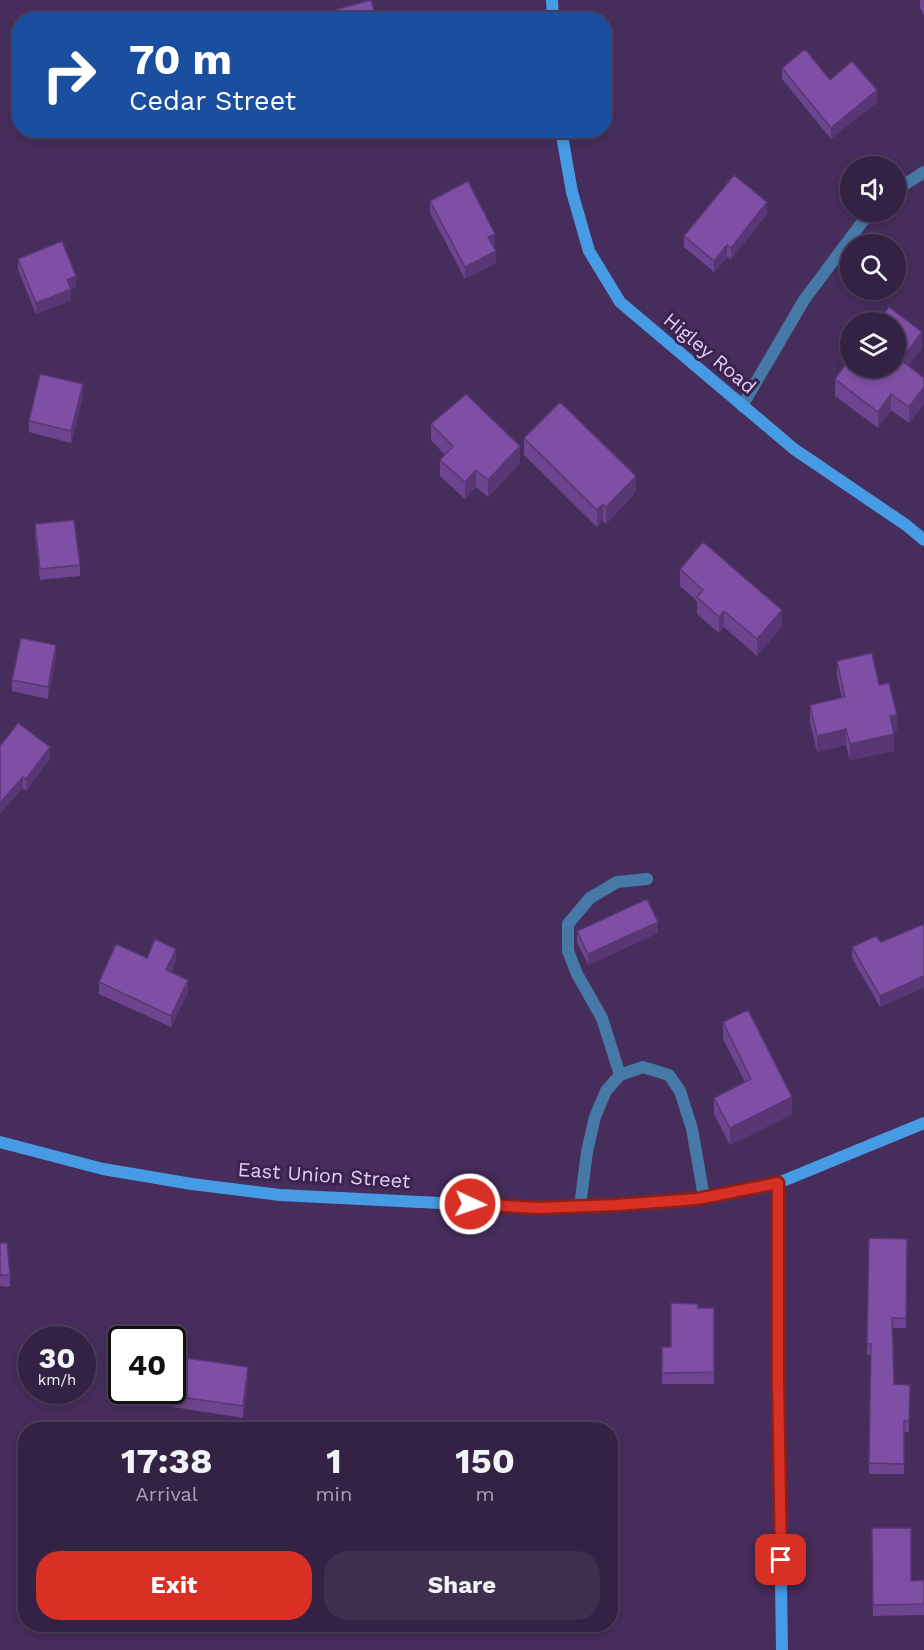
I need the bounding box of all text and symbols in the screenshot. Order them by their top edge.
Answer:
text: 70 m [129,35,232,84]
icon: right [30,36,108,114]
text: Cedar Street [129,85,296,117]
map controls [840,156,906,378]
button: sound [840,156,906,222]
button: search [840,234,906,300]
street label: Higley Road [659,307,761,399]
button: layers [840,312,906,378]
street label: East Union Street [237,1157,412,1193]
position arrow [438,1172,502,1236]
speed limit sign: 40 [108,1326,186,1404]
text: 30 [38,1340,76,1375]
text: km/h [38,1371,76,1389]
text: 17:38 [121,1440,213,1482]
text: 1 [326,1440,342,1482]
text: 150 [455,1440,515,1482]
text: Arrival [136,1482,198,1506]
text: min [316,1482,352,1506]
text: m [476,1482,495,1506]
pin [755,1534,806,1585]
icon: arrive [764,1543,797,1576]
button: Exit [36,1551,312,1620]
button: Share [324,1551,600,1620]

